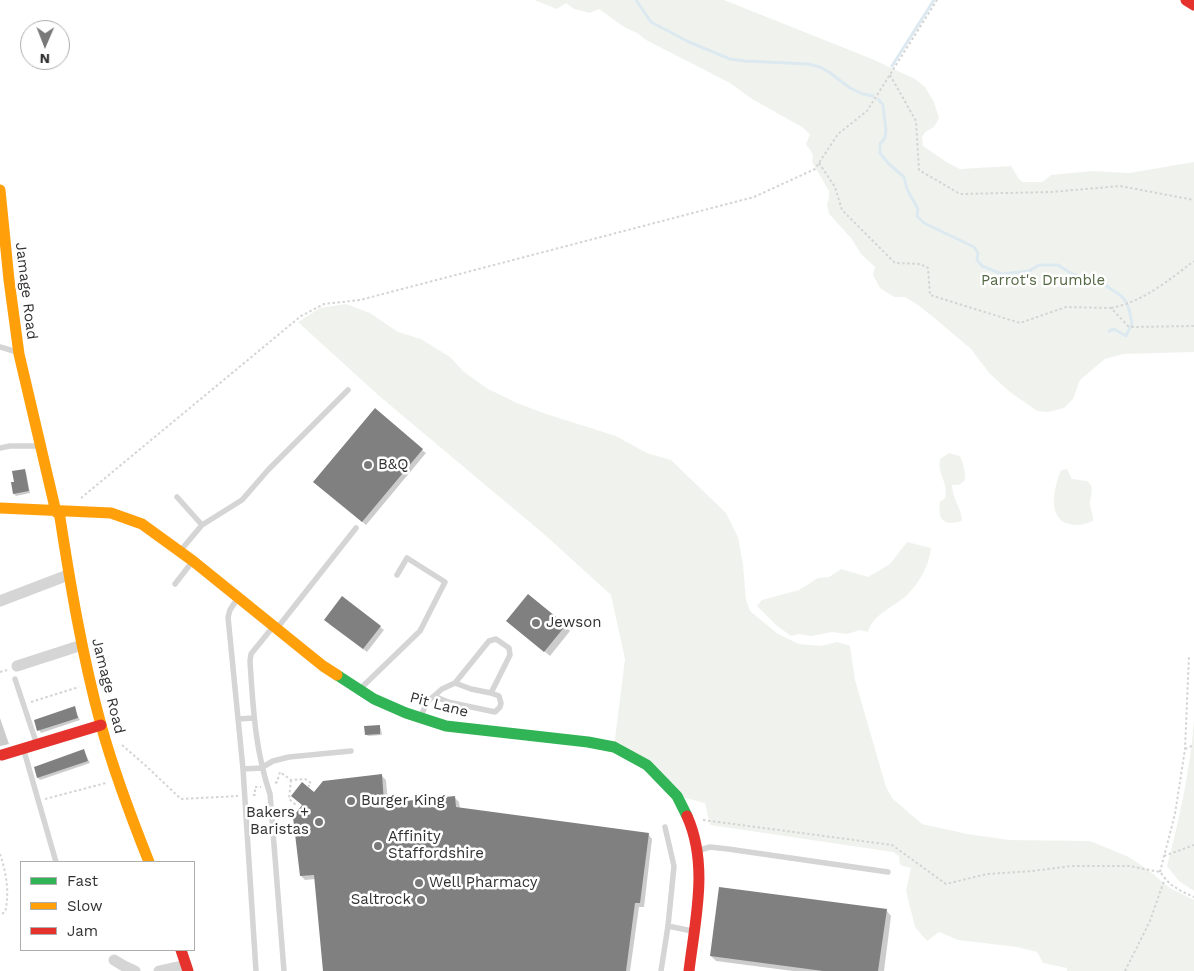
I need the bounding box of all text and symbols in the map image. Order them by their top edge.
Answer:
north arrow [20,20,70,70]
text: N [39,51,50,67]
street label: Jamage Road [11,241,41,341]
park label: Parrot's Drumble [981,272,1105,290]
place label: B&Q [378,456,408,474]
marker: B&Q [362,459,374,471]
place label: Jewson [546,614,601,632]
marker: Jewson [530,617,542,629]
street label: Jamage Road [87,636,129,736]
street label: Pit Lane [408,689,470,721]
place label: Burger King [361,792,445,810]
marker: Burger King [345,795,357,807]
place label: Bakers + Baristas [246,804,309,839]
marker: Bakers + Baristas [313,816,325,828]
place label: Affinity Staffordshire [388,828,484,863]
marker: Affinity Staffordshire [372,840,384,852]
legend [20,861,195,951]
text: Fast [67,872,98,890]
place label: Well Pharmacy [429,874,538,892]
marker: Well Pharmacy [413,877,425,889]
place label: Saltrock [351,891,411,909]
marker: Saltrock [415,894,427,906]
text: Slow [67,897,103,915]
text: Jam [67,922,98,940]

